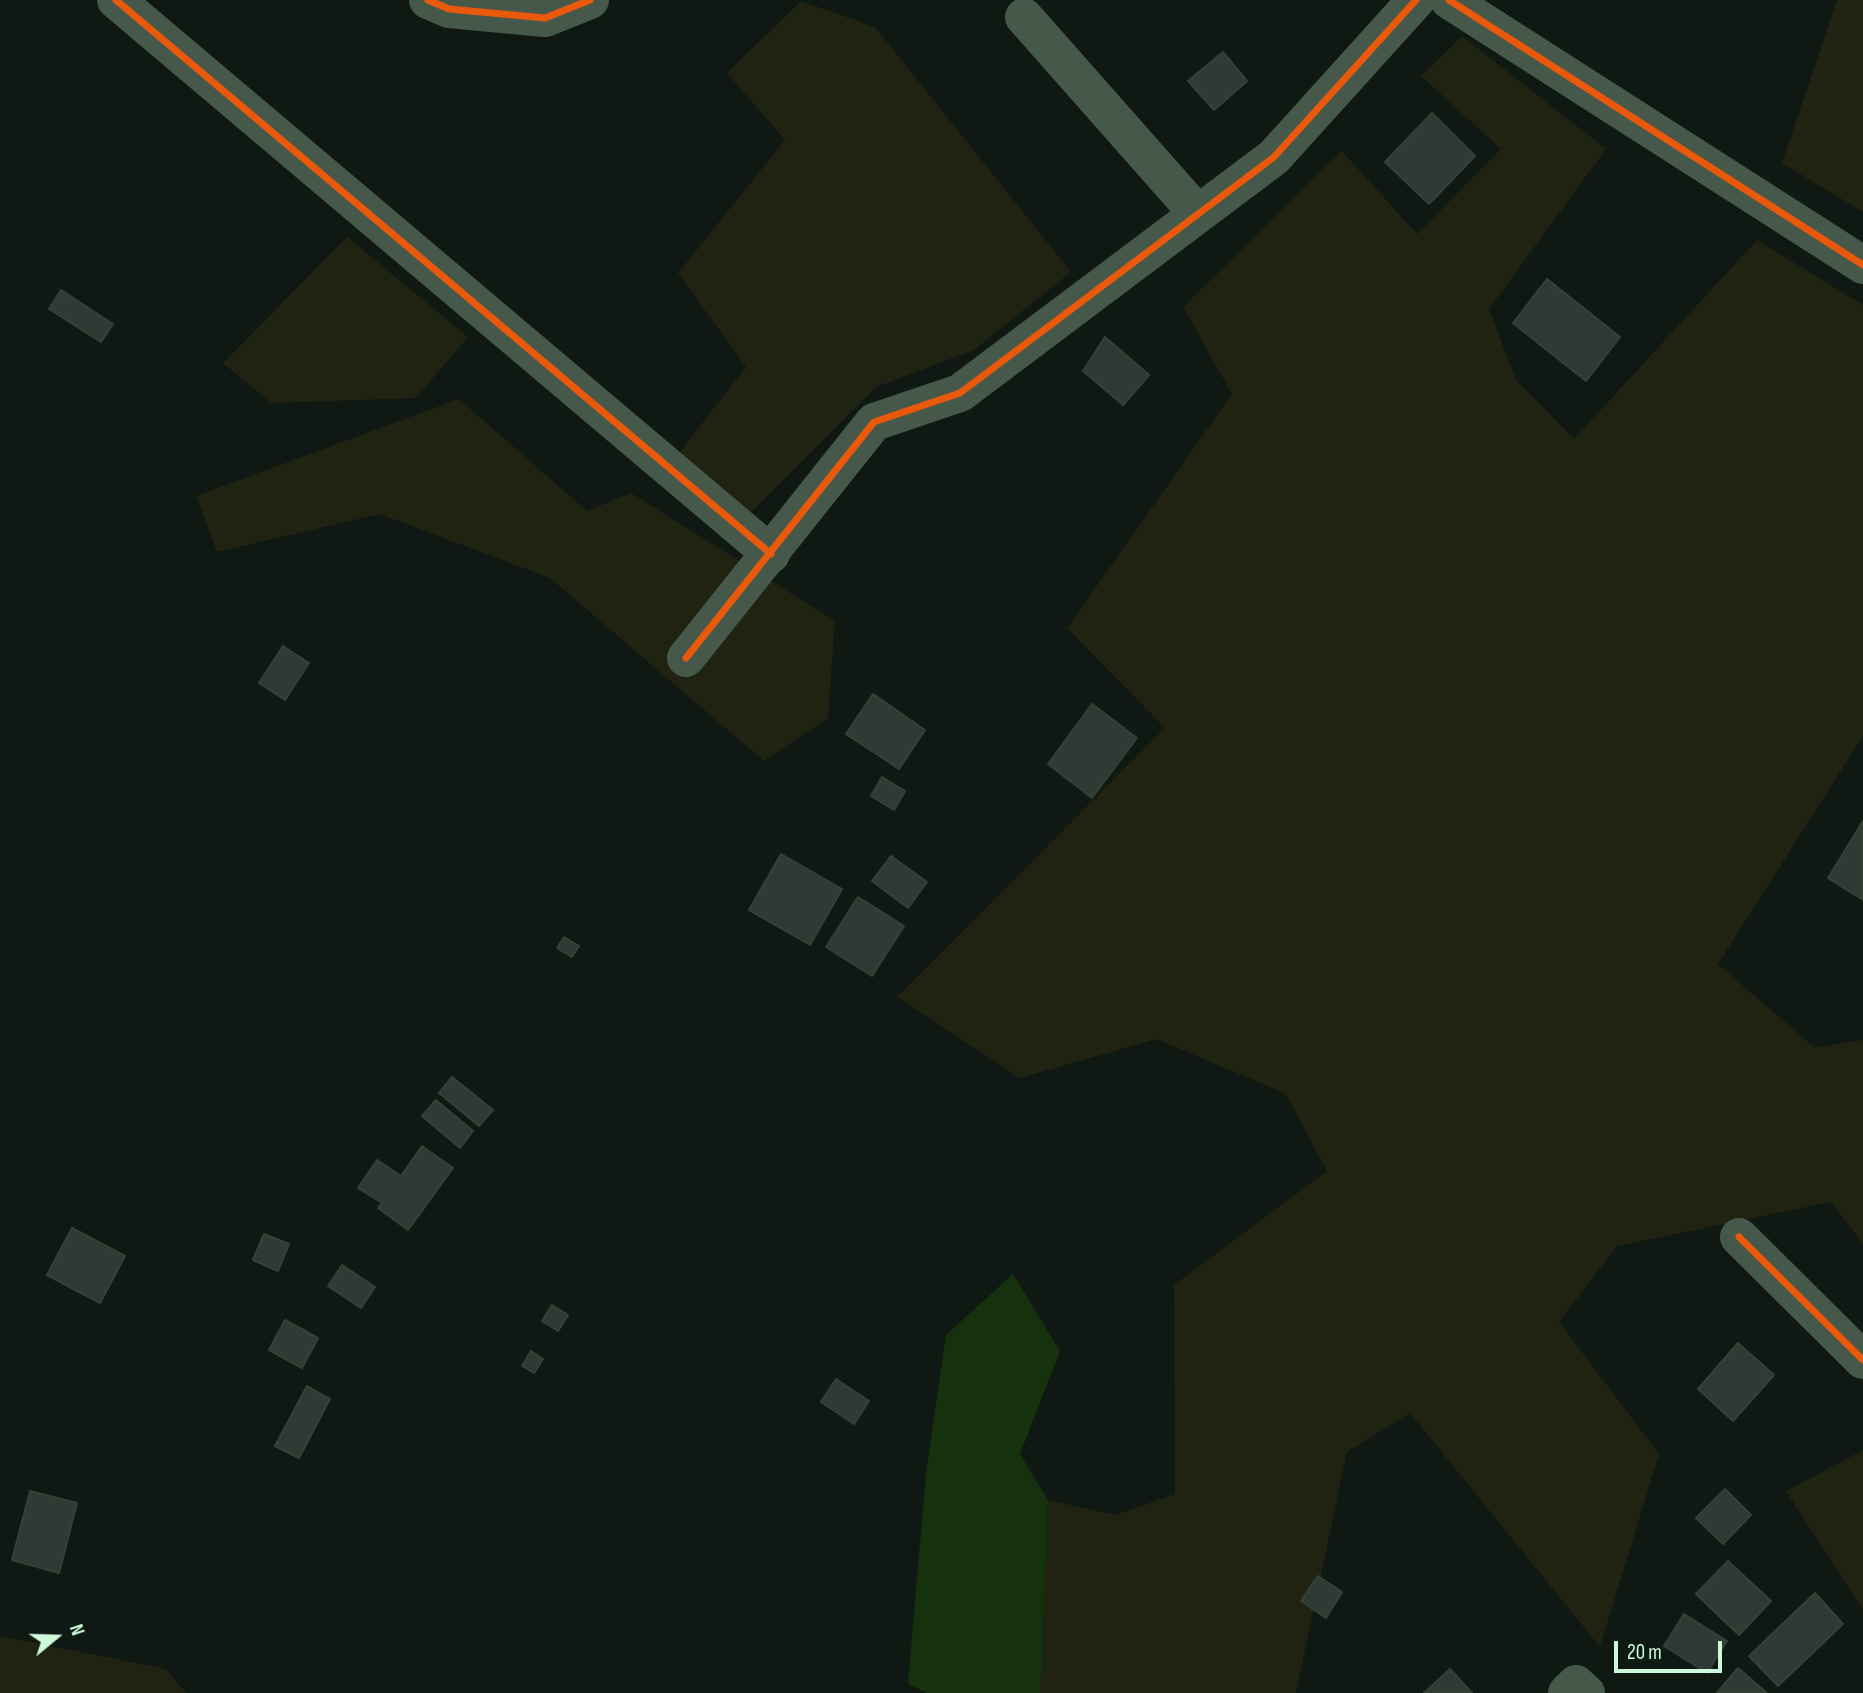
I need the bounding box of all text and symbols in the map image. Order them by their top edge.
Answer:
north arrow [21,1602,91,1672]
text: N [64,1621,89,1639]
scale bar [1618,1626,1727,1670]
text: 20 m [1627,1640,1662,1665]

